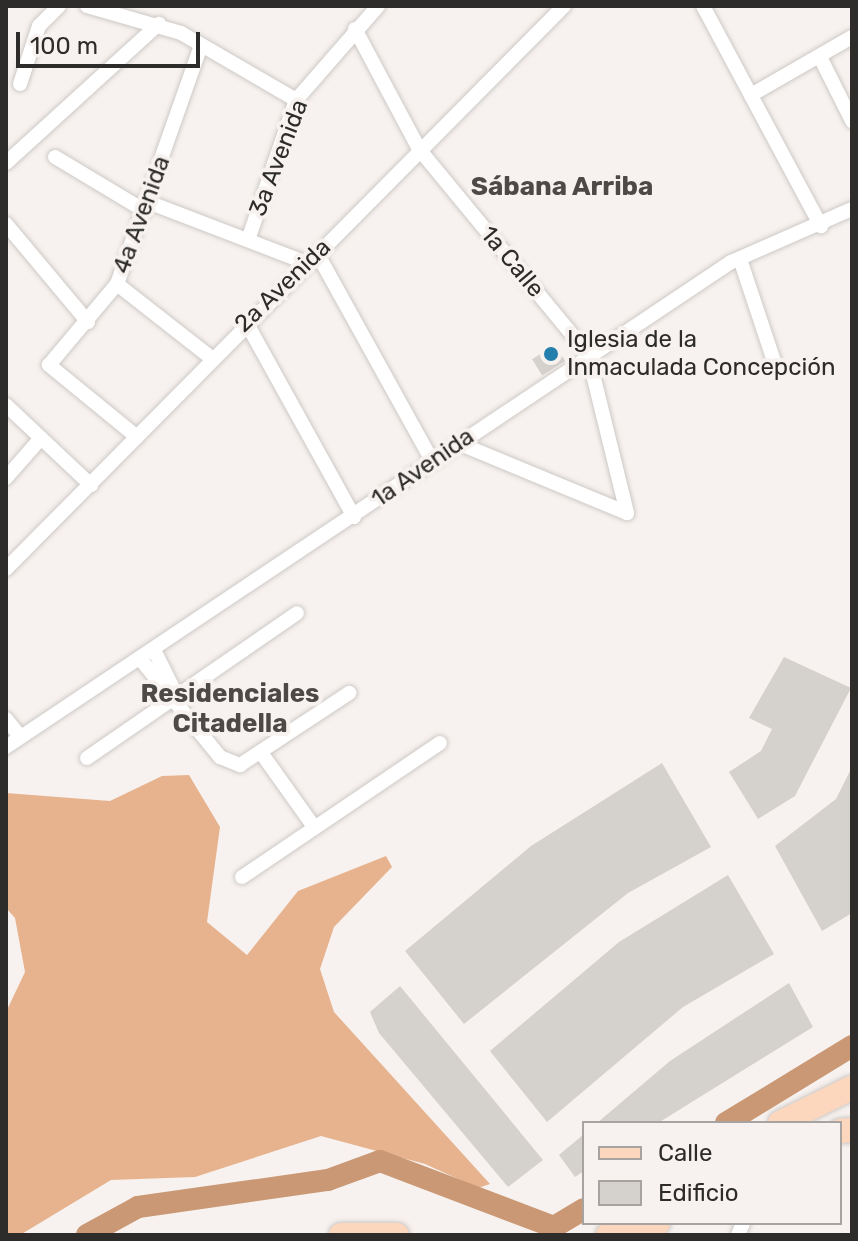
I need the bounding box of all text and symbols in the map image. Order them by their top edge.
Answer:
scale bar [20,16,204,66]
text: 100 m [30,32,98,60]
street label: 3a Avenida [244,95,314,221]
street label: 4a Avenida [107,152,177,278]
district label: Sábana Arriba [470,171,654,203]
street label: 1a Calle [474,221,550,303]
street label: 2a Avenida [229,233,337,339]
place label: Iglesia de la Inmaculada Concepción [567,326,836,382]
marker: Iglesia de la Inmaculada Concepción [542,345,560,363]
street label: 1a Avenida [366,422,480,514]
district label: Residenciales Citadella [141,678,319,740]
legend [582,1121,842,1225]
text: Calle [658,1139,712,1167]
text: Edificio [658,1179,739,1207]

